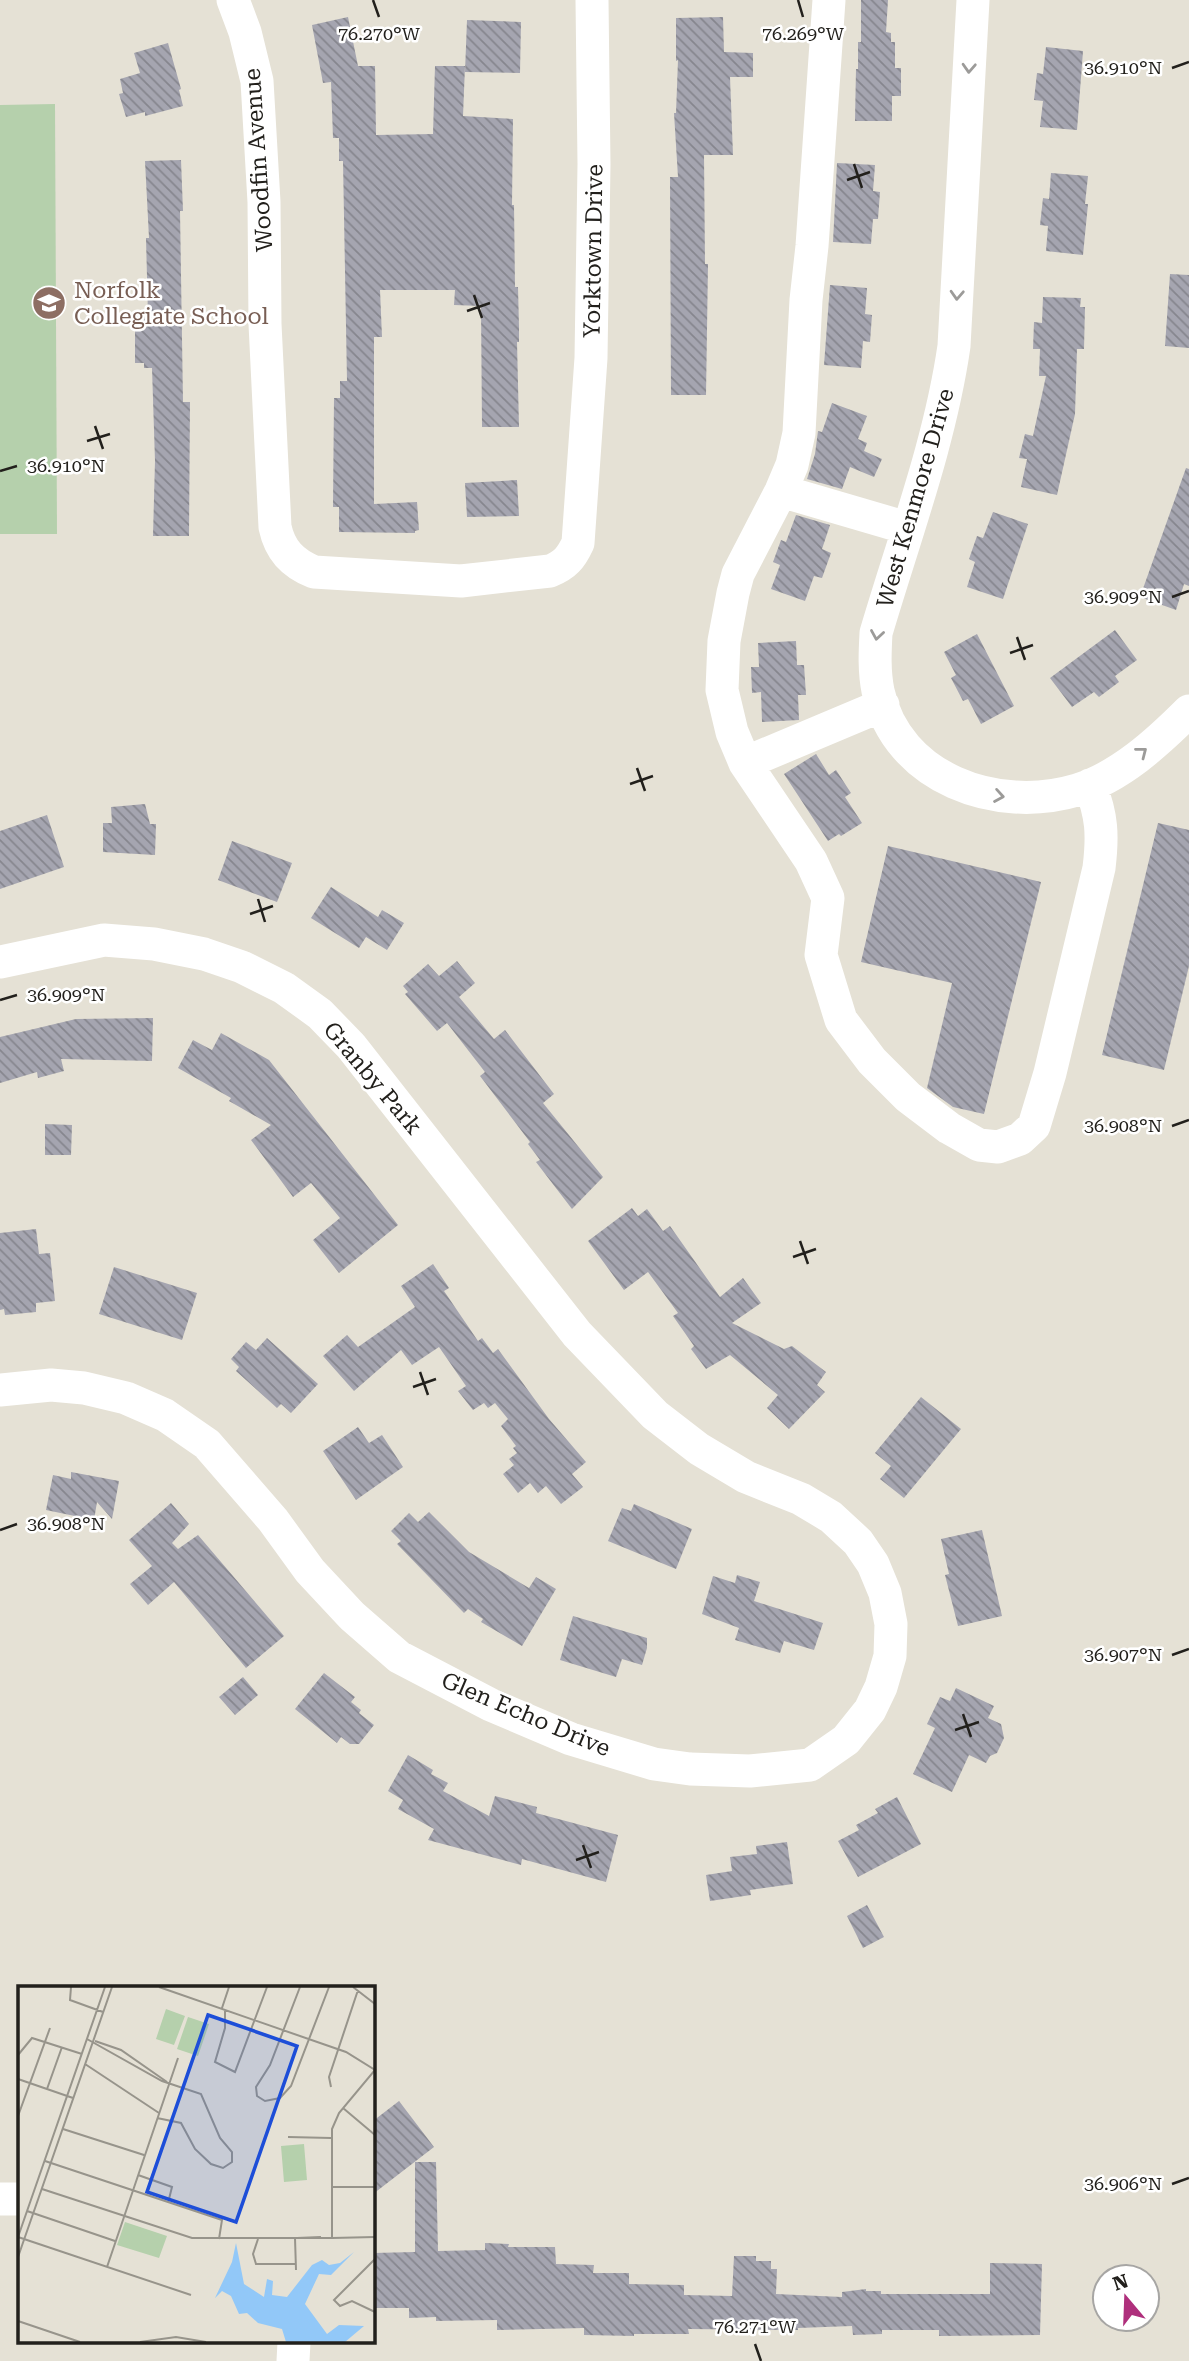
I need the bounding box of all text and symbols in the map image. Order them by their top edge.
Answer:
text: 76.270°W [338,23,421,44]
text: 76.269°W [762,23,845,44]
text: 36.910°N [1084,57,1162,78]
one-way arrow [962,63,977,74]
street label: Woodfin Avenue [239,67,278,253]
street label: Yorktown Drive [578,164,609,338]
place label: Norfolk Collegiate School [74,277,269,330]
school or university icon: Norfolk Collegiate School [30,284,68,322]
one-way arrow [949,290,964,301]
street label: West Kenmore Drive [871,385,960,611]
text: 36.910°N [27,455,105,476]
text: 36.909°N [1084,586,1162,607]
one-way arrow [870,629,885,641]
one-way arrow [1134,747,1147,760]
one-way arrow [993,788,1005,803]
text: 36.909°N [27,984,105,1005]
street label: Granby Park [318,1017,428,1140]
text: 36.908°N [1084,1115,1162,1136]
text: 36.908°N [27,1513,105,1534]
text: 36.907°N [1084,1644,1162,1665]
street label: Glen Echo Drive [437,1667,614,1762]
inset map [18,1986,374,2344]
text: 36.906°N [1084,2173,1162,2194]
north arrow [1091,2263,1161,2333]
text: N [1110,2269,1132,2296]
text: 76.271°W [714,2316,797,2337]

